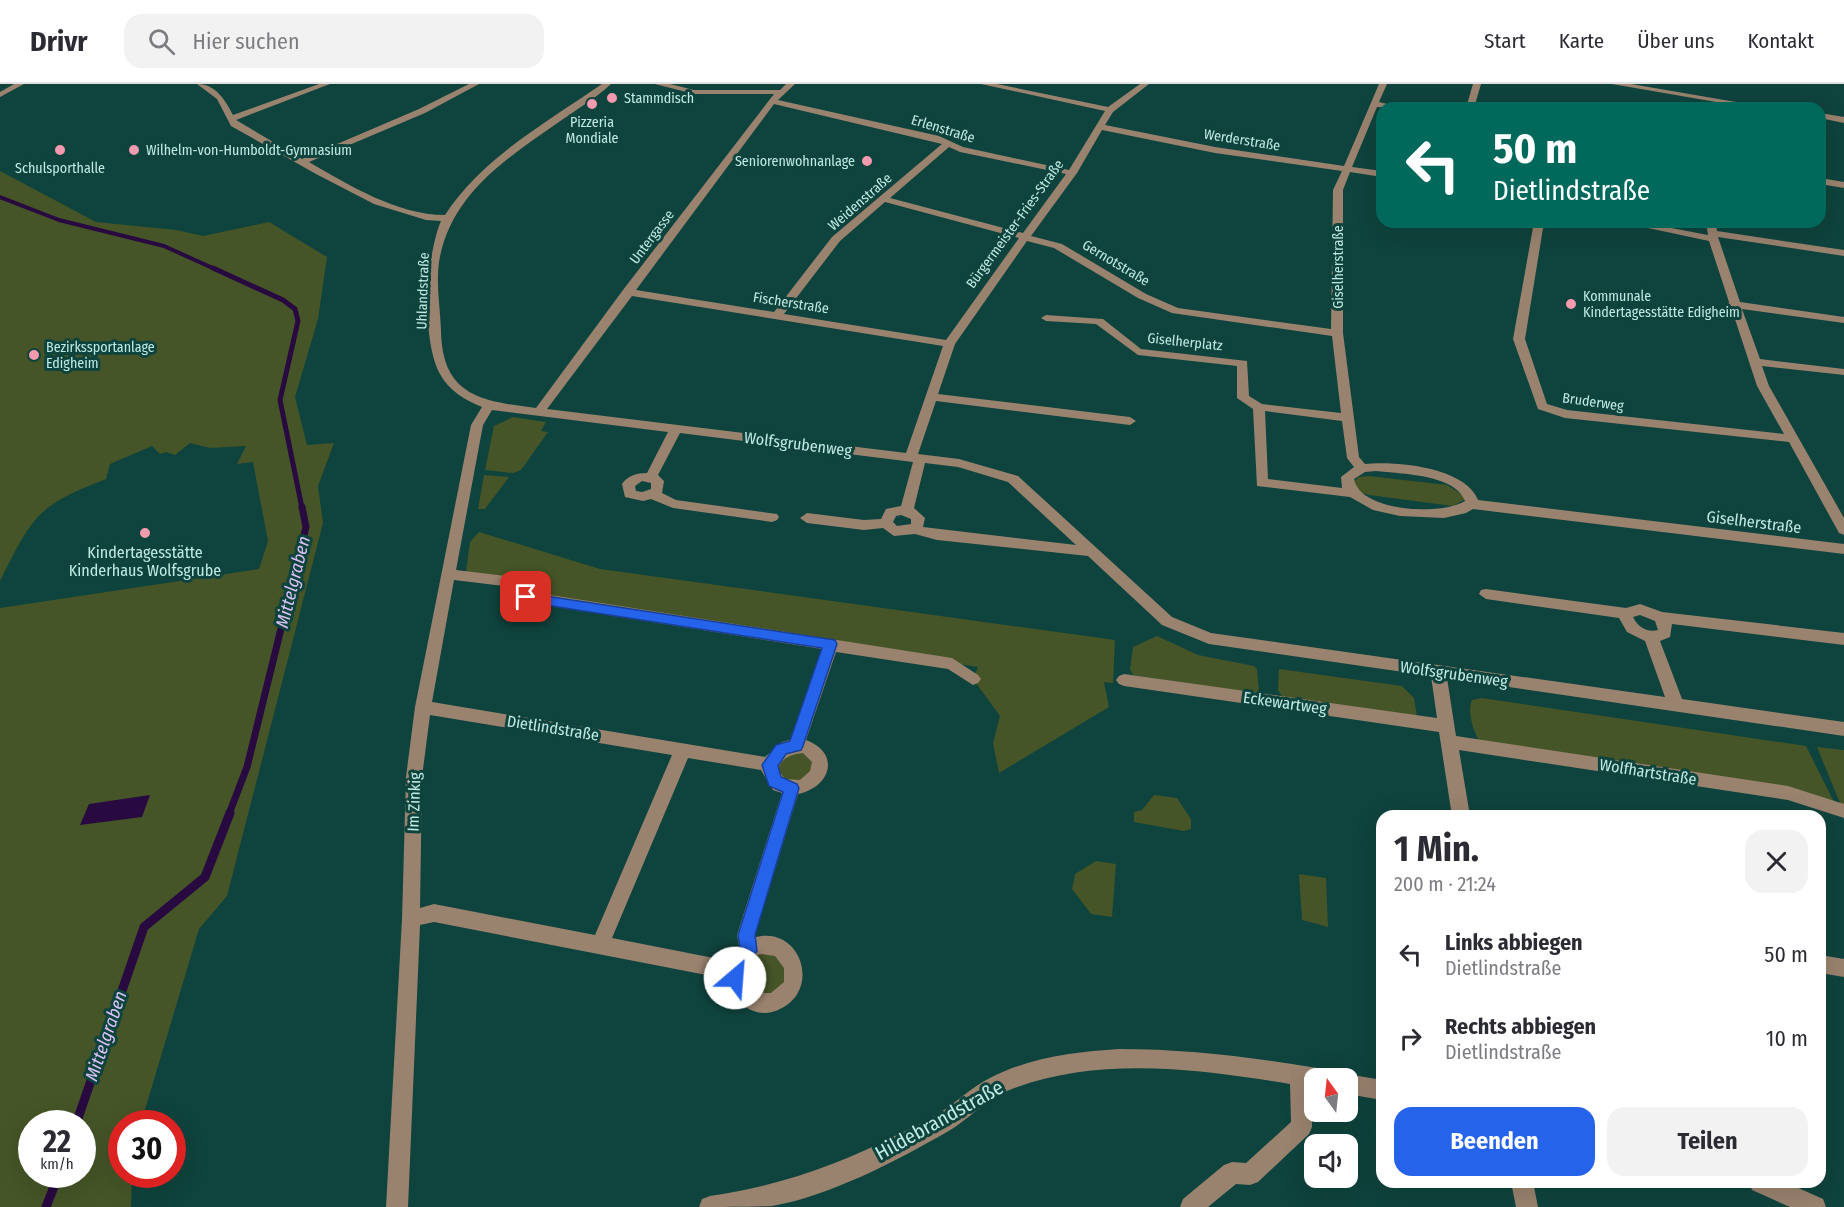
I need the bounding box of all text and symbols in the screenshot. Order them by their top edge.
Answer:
search box [124,14,544,68]
text: Drivr [30,25,88,58]
icon: search [145,25,178,58]
text: Hier suchen [193,28,300,55]
text: Start [1484,28,1526,54]
text: Karte [1559,28,1604,54]
text: Über uns [1637,28,1714,54]
text: Kontakt [1747,28,1814,54]
place label: Stammdisch [624,90,694,107]
marker: Stammdisch [605,91,619,105]
marker: Pizzeria Mondiale [585,97,599,111]
street label: Erlenstraße [909,111,977,147]
place label: Pizzeria Mondiale [566,114,619,147]
text: 50 m [1493,124,1577,174]
street label: Werderstraße [1203,126,1282,154]
icon: left [1394,126,1472,204]
place label: Wilhelm-von-Humboldt-Gymnasium [146,142,352,159]
marker: Schulsporthalle [53,143,67,157]
marker: Wilhelm-von-Humboldt-Gymnasium [127,143,141,157]
place label: Seniorenwohnanlage [735,153,855,170]
marker: Seniorenwohnanlage [860,154,874,168]
street label: Bürgermeister-Fries-Straße [963,156,1067,292]
place label: Schulsporthalle [15,160,105,177]
street label: Weidenstraße [825,170,895,234]
text: Dietlindstraße [1493,175,1650,207]
street label: Untergasse [626,207,678,267]
street label: Giselherstraße [1330,225,1347,309]
street label: Gernotstraße [1079,236,1153,290]
street label: Uhlandstraße [413,252,433,330]
place label: Kommunale Kindertagesstätte Edigheim [1583,288,1740,321]
street label: Fischerstraße [752,289,830,317]
marker: Kommunale Kindertagesstätte Edigheim [1564,297,1578,311]
street label: Giselherplatz [1147,330,1224,354]
place label: Bezirkssportanlage Edigheim [46,339,155,372]
marker: Bezirkssportanlage Edigheim [27,348,41,362]
street label: Bruderweg [1561,389,1625,415]
street label: Wolfsgrubenweg [743,428,853,460]
street label: Giselherstraße [1706,507,1803,537]
marker: Kindertagesstätte Kinderhaus Wolfsgrube [138,526,152,540]
water label: Mittelgraben [271,534,315,630]
place label: Kindertagesstätte Kinderhaus Wolfsgrube [69,543,221,580]
pin [500,571,551,622]
icon: arrive [509,580,542,613]
street label: Wolfsgrubenweg [1399,657,1509,691]
street label: Eckewartweg [1242,688,1328,718]
street label: Dietlindstraße [506,711,601,745]
street label: Wolfhartstraße [1598,755,1698,789]
street label: Im Zinkig [403,772,425,832]
text: 1 Min. [1394,827,1479,871]
button: close [1745,830,1808,893]
text: 200 m · 21:24 [1394,872,1496,896]
text: Links abbiegen [1445,929,1583,956]
icon: left [1394,938,1427,971]
text: 50 m [1764,941,1808,968]
position arrow [703,946,767,1010]
text: Dietlindstraße [1445,956,1561,980]
water label: Mittelgraben [80,988,132,1084]
text: Rechts abbiegen [1445,1013,1596,1040]
icon: right [1394,1022,1427,1055]
text: 10 m [1766,1025,1808,1052]
text: Dietlindstraße [1445,1040,1561,1064]
north arrow [1304,1068,1358,1122]
map controls [1304,1068,1358,1188]
street label: Hildebrandstraße [871,1075,1007,1165]
button: Beenden [1394,1107,1595,1176]
button: Teilen [1607,1107,1808,1176]
speed limit sign: 30 [108,1110,186,1188]
text: 22 [43,1124,71,1160]
button: sound [1304,1134,1358,1188]
text: km/h [40,1155,74,1173]

